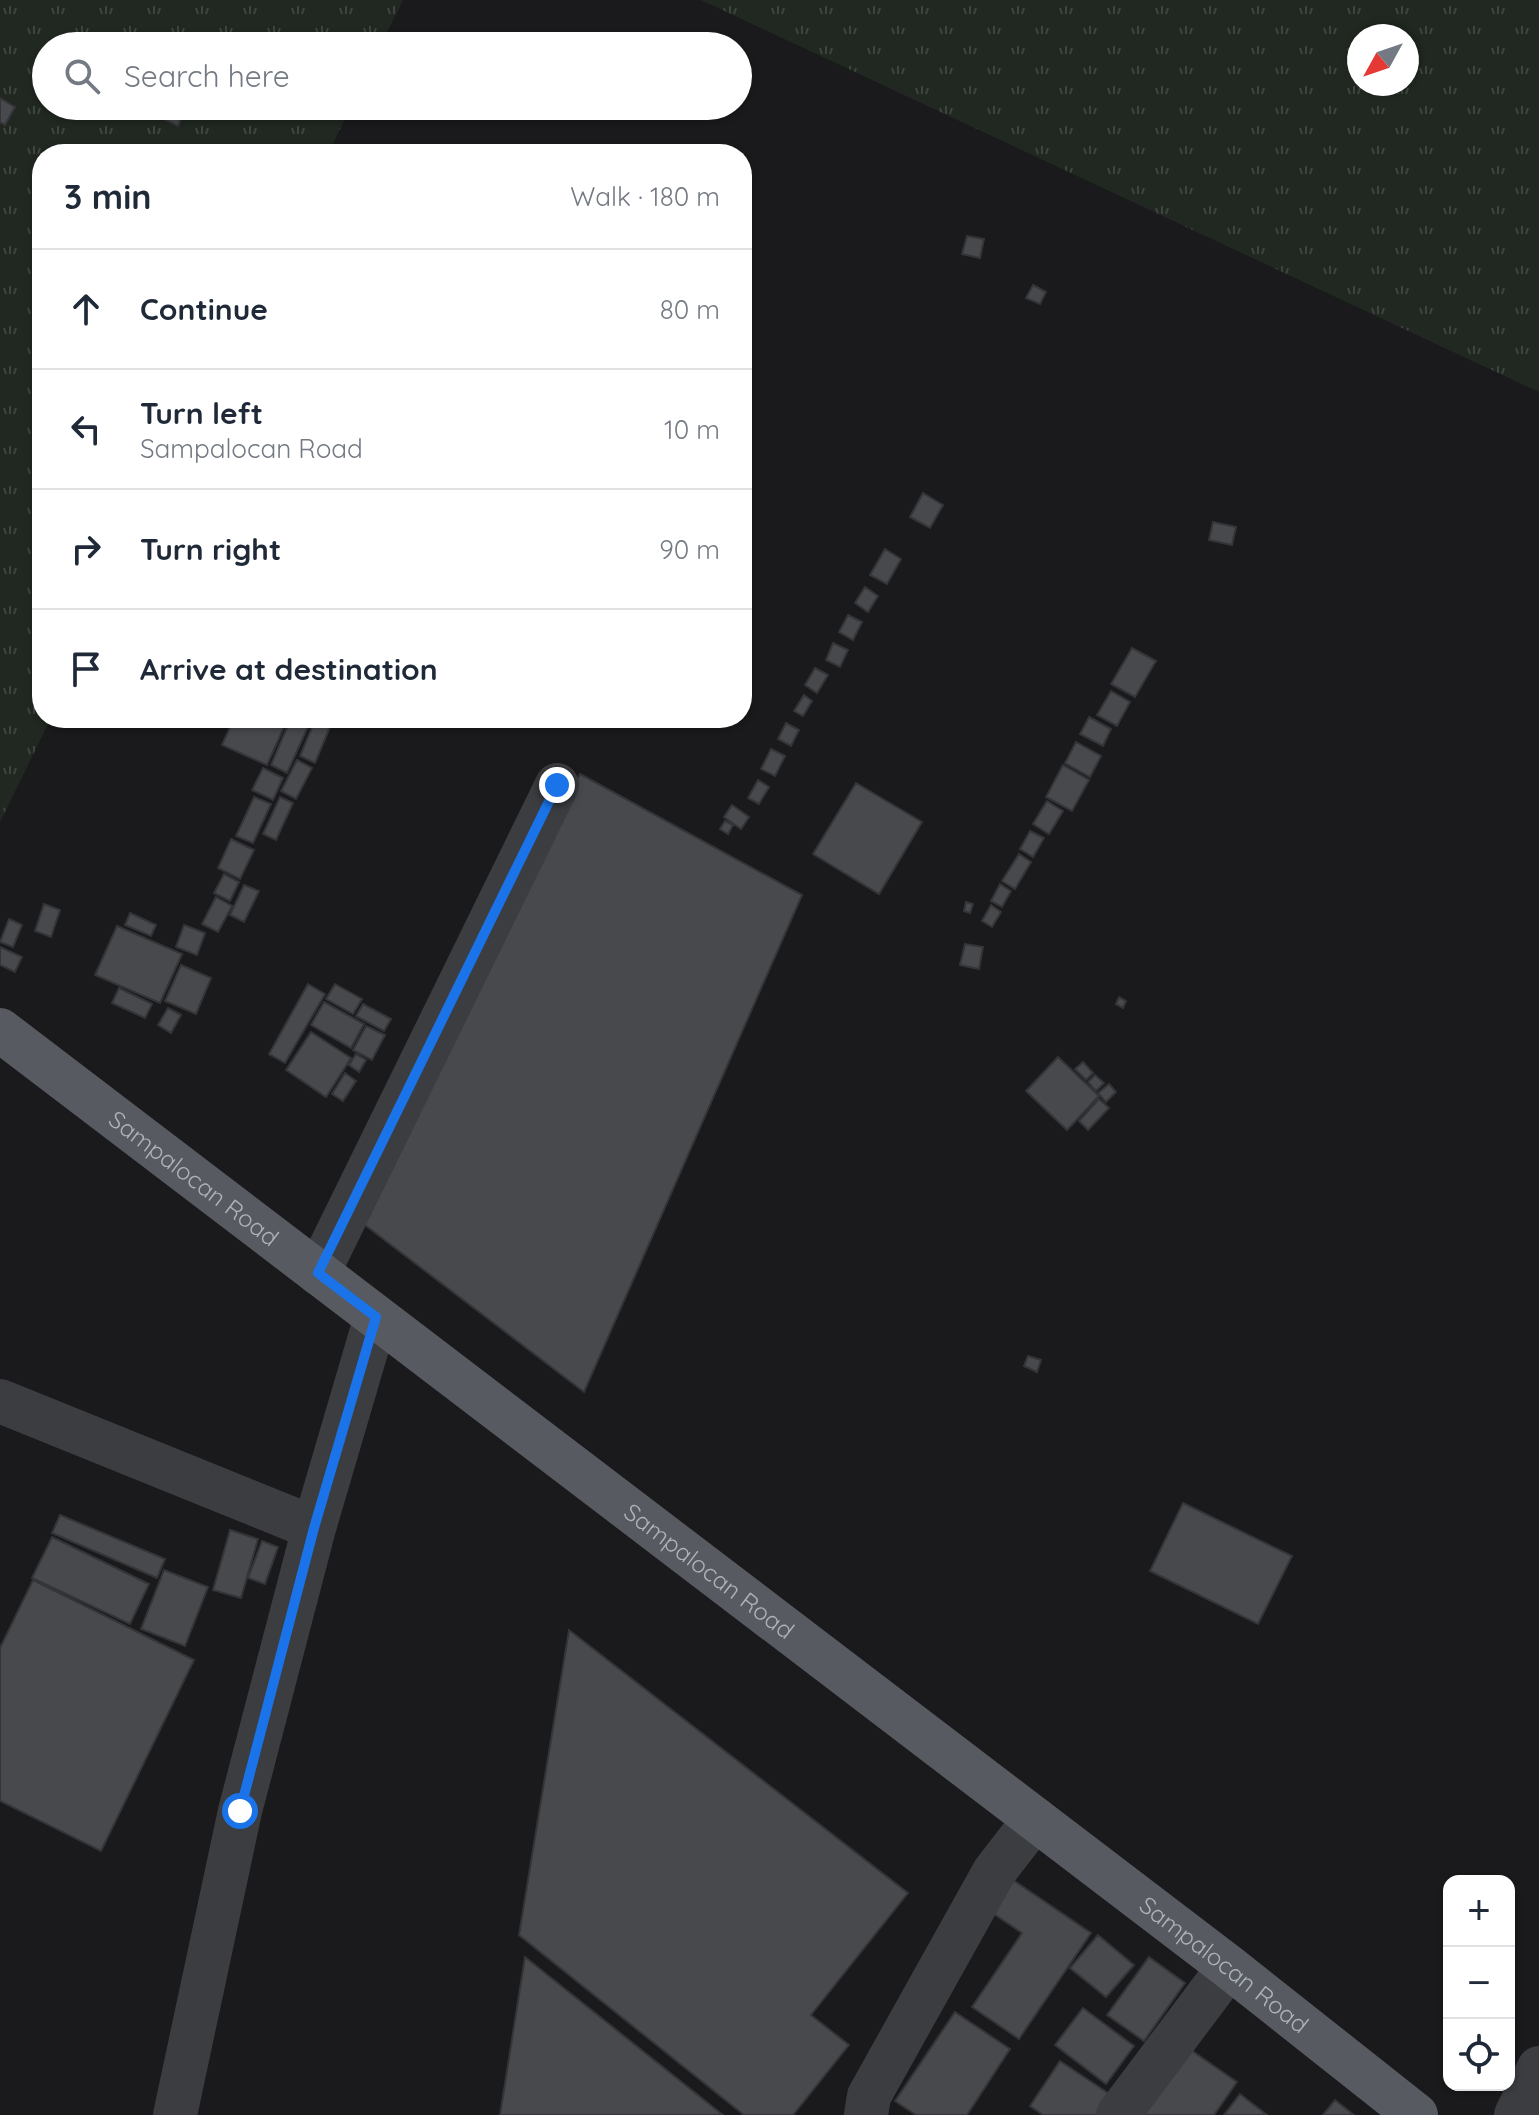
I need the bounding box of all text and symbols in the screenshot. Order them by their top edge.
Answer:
north arrow [1347,24,1419,96]
search box [32,32,752,120]
icon: search [60,54,104,98]
text: Search here [124,57,290,95]
text: 3 min [64,175,151,218]
text: Walk · 180 m [570,180,720,213]
icon: ahead [64,287,108,331]
text: Continue [140,290,268,328]
text: 80 m [660,293,720,326]
text: Turn left [140,394,263,432]
icon: left [64,407,108,451]
text: 10 m [664,413,720,446]
text: Sampalocan Road [140,432,363,465]
icon: right [64,527,108,571]
text: Turn right [140,530,281,568]
text: 90 m [659,533,720,566]
icon: arrive [64,647,108,691]
text: Arrive at destination [140,650,438,688]
route end [539,767,575,803]
street label: Sampalocan Road [103,1104,285,1252]
street label: Sampalocan Road [618,1497,800,1645]
route start [222,1793,258,1829]
map controls [1443,1875,1515,2091]
button: + [1443,1875,1515,1947]
street label: Sampalocan Road [1134,1889,1315,2039]
button: − [1443,1947,1515,2019]
button: locate [1443,2019,1515,2091]

